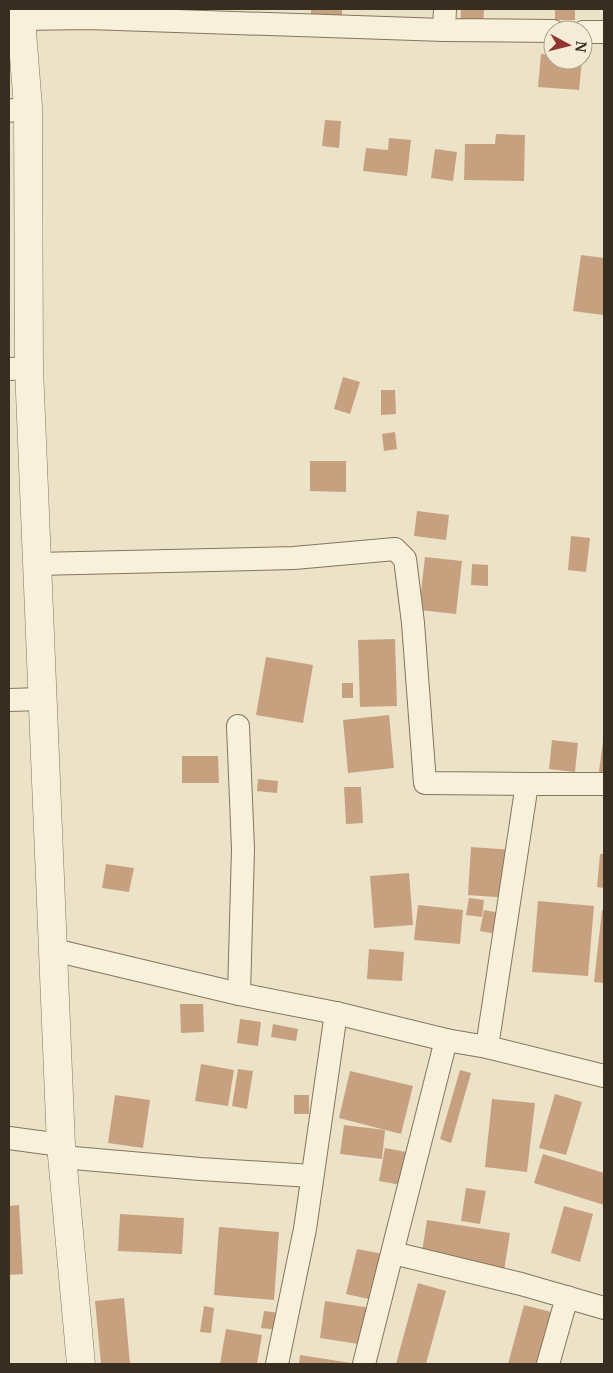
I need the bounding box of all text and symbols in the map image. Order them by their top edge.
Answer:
north arrow [543,20,593,70]
text: N [571,40,591,53]

